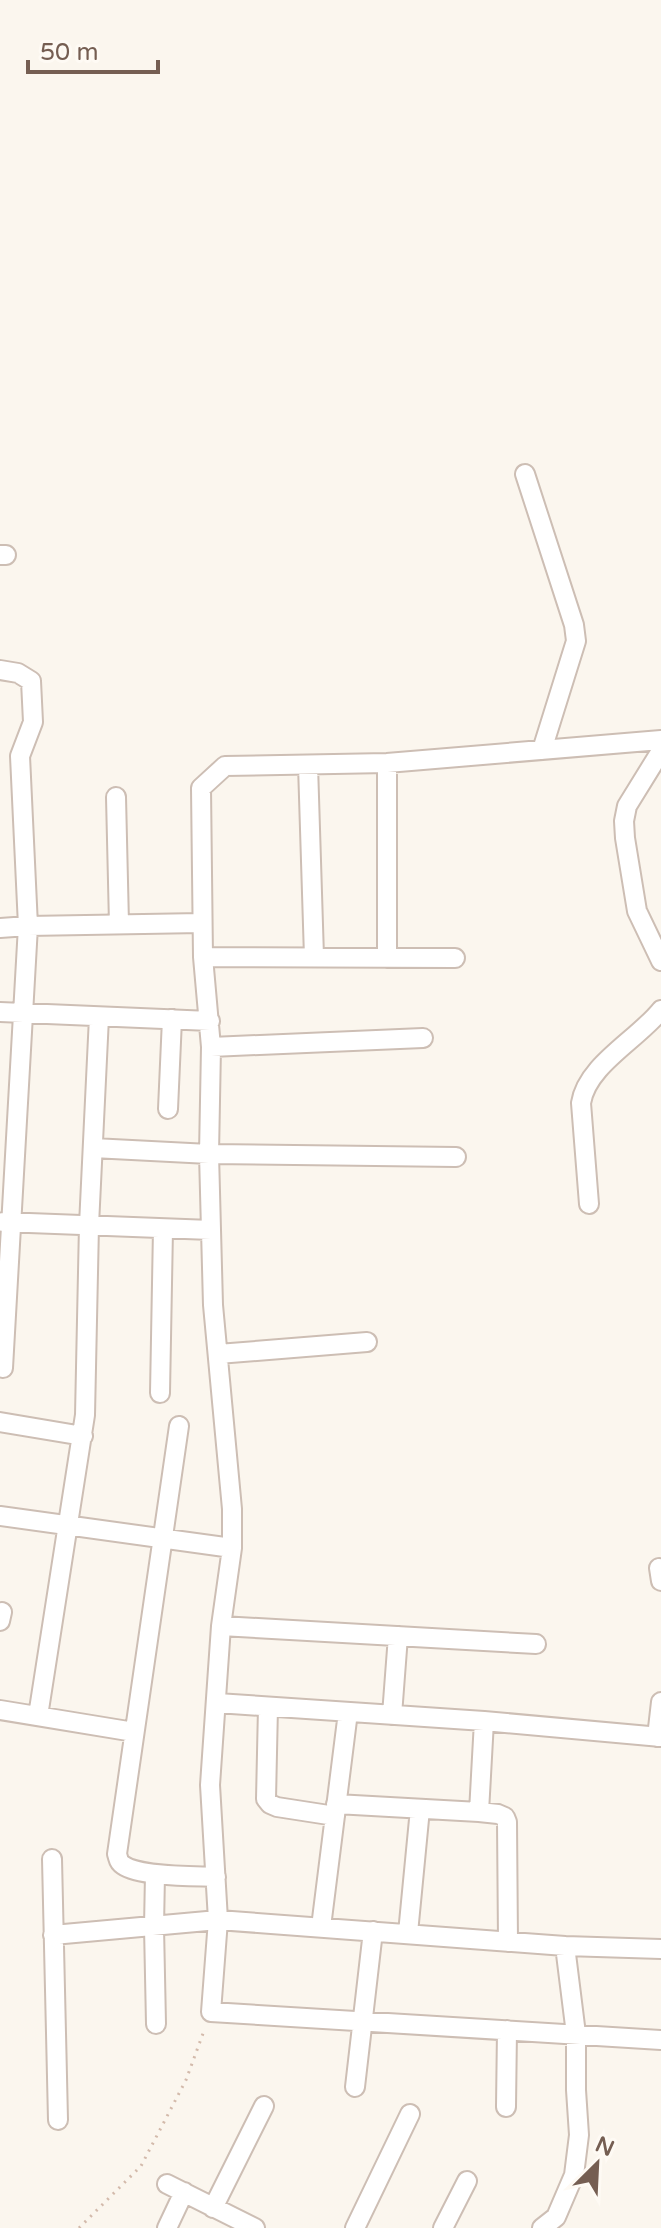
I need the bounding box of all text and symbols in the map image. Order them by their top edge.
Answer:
scale bar [28,24,158,74]
text: 50 m [40,38,98,67]
north arrow [557,2124,637,2204]
text: N [591,2131,618,2162]

